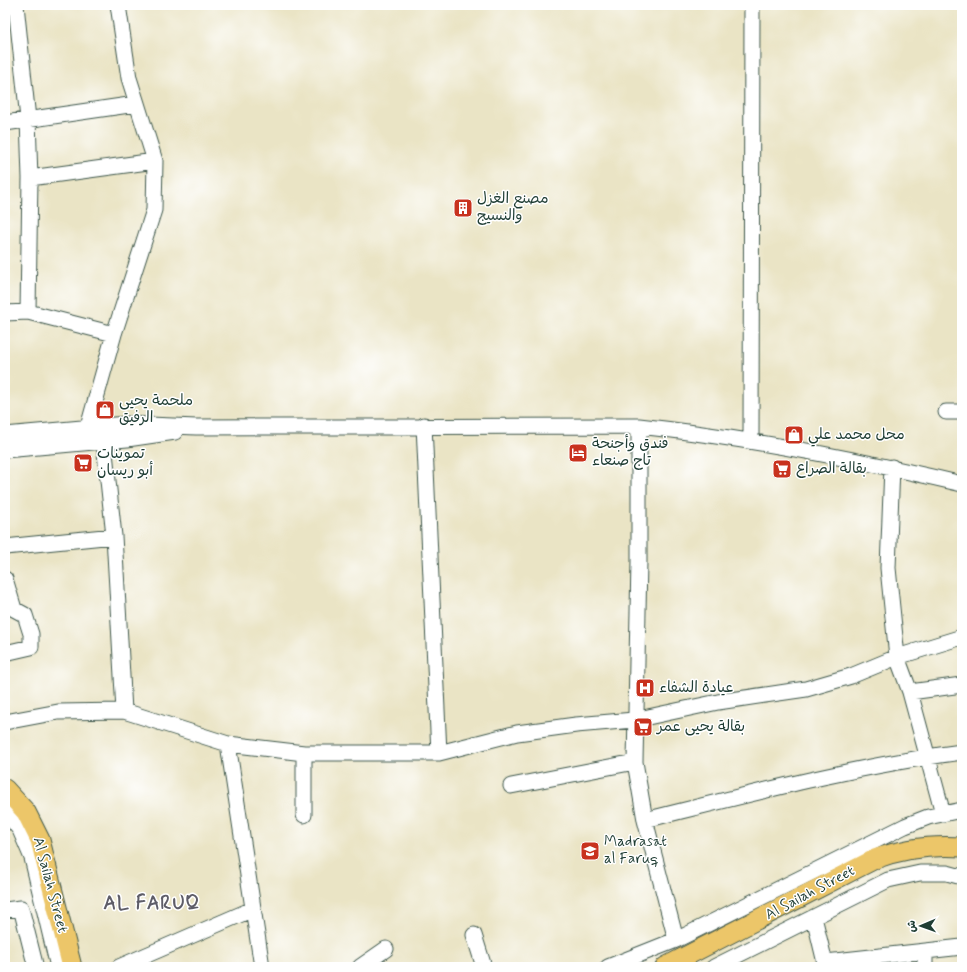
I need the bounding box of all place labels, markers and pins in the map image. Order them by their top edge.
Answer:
place label: مصنع الغزل والنسيج [477,189,549,226]
building icon: مصنع الغزل والنسيج [452,197,474,219]
place label: ملحمة يحيى الرفيق [119,391,193,428]
shop icon: ملحمة يحيى الرفيق [94,399,116,421]
shop icon: محل محمد علي [783,424,805,446]
place label: محل محمد علي [808,425,905,447]
place label: فندق وأجنحة تاج صنعاء [592,434,669,471]
hotel icon: فندق وأجنحة تاج صنعاء [567,442,589,464]
place label: تموينات أبو ريسان [97,444,153,481]
supermarket icon: تموينات أبو ريسان [72,452,94,474]
supermarket icon: بقالة الصراع [771,458,793,480]
place label: بقالة الصراع [796,459,867,479]
hospital icon: عيادة الشفاء [634,677,656,699]
place label: عيادة الشفاء [659,678,733,698]
supermarket icon: بقالة يحيى عمر [632,716,654,738]
place label: بقالة يحيى عمر [655,717,745,737]
place label: Madrasat al Faruq [604,832,667,869]
school or university icon: Madrasat al Faruq [579,840,601,862]

